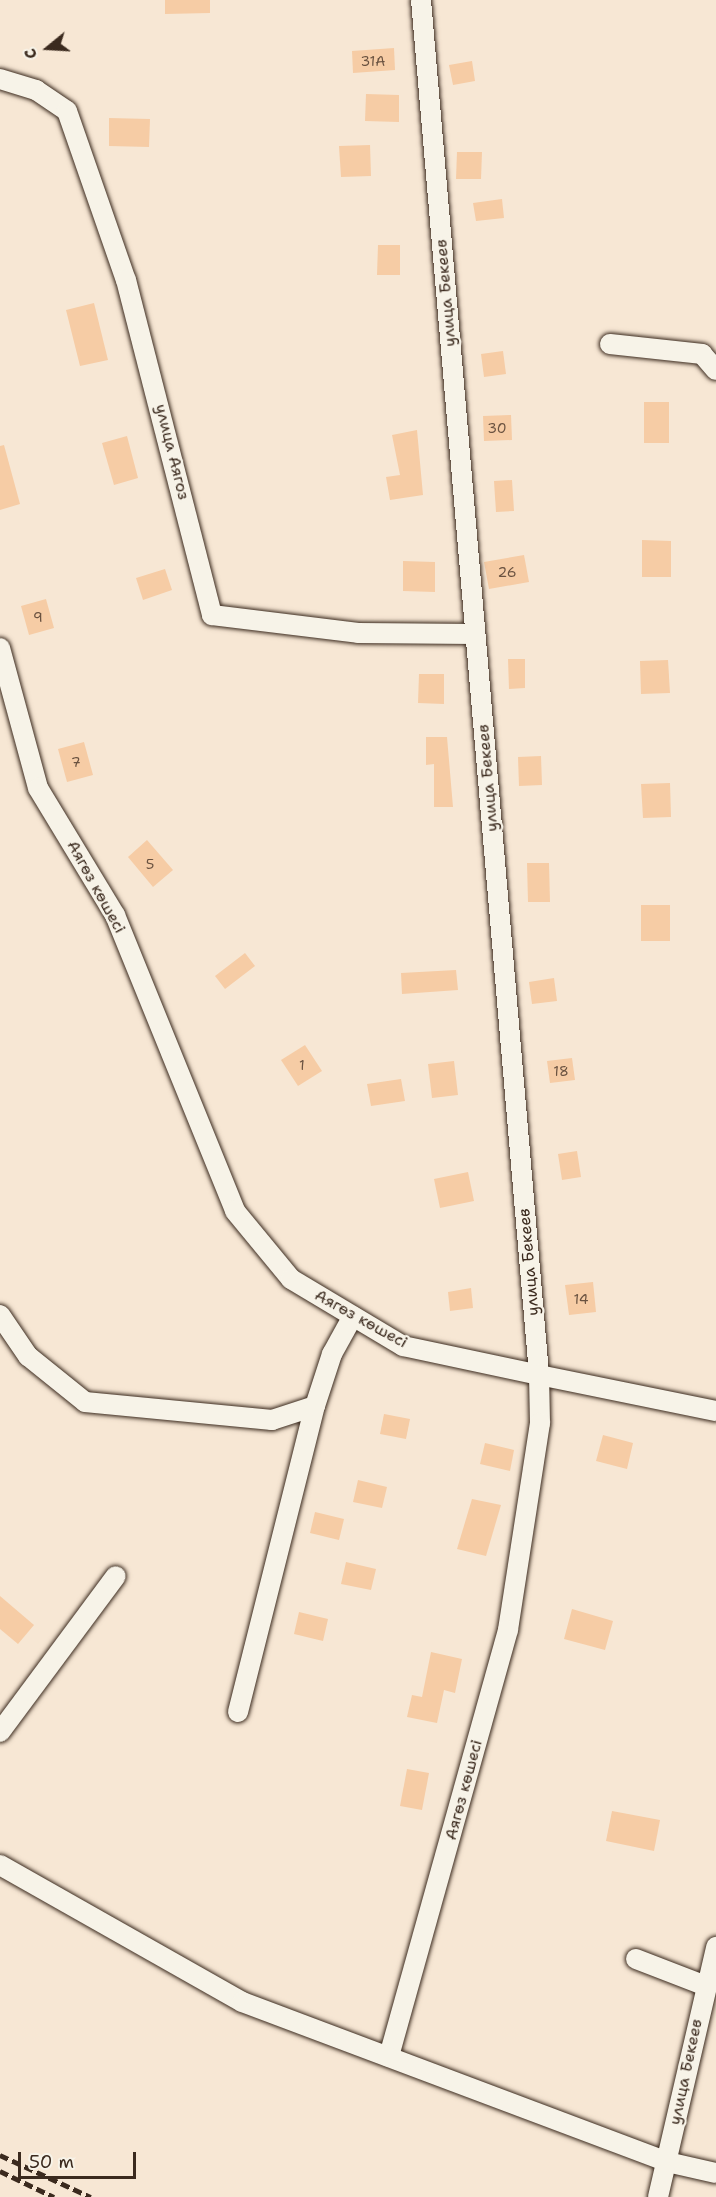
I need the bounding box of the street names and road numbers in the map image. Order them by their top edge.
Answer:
street label: улица Бекеев [432,239,460,347]
street label: улица Аягоз [151,402,193,502]
street label: улица Бекеев [474,724,502,832]
street label: Аягөз көшесі [63,837,129,937]
street label: улица Бекеев [515,1208,543,1316]
street label: Аягөз көшесі [311,1286,411,1352]
street label: Аягөз көшесі [441,1738,487,1842]
street label: улица Бекеев [665,2017,707,2127]

